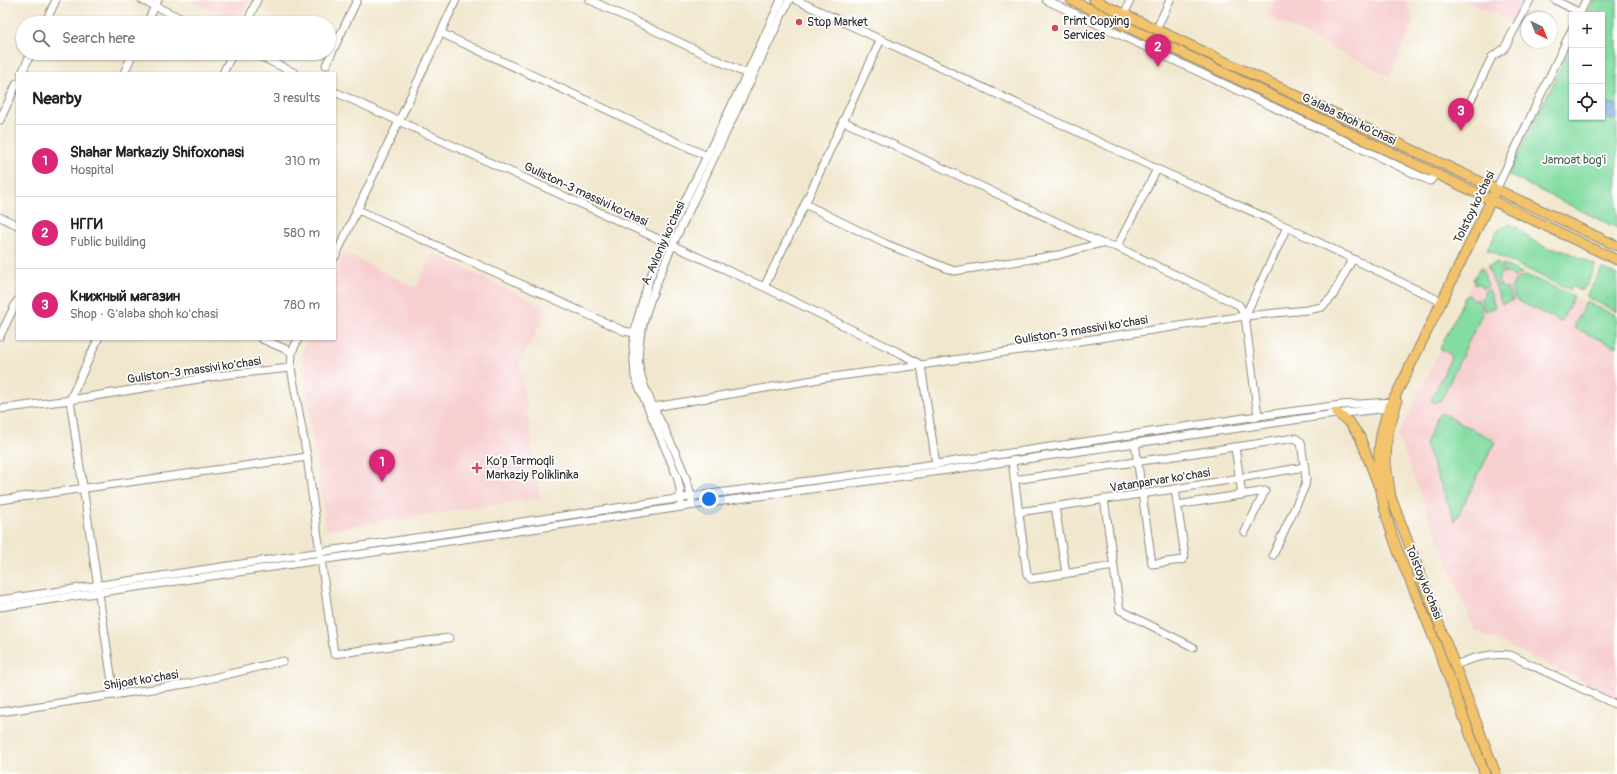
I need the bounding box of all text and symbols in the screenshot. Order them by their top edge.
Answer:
north arrow [1521,12,1557,48]
map controls [1569,12,1605,120]
button: + [1569,12,1605,48]
place label: Print Copying Services [1063,14,1129,43]
place label: Stop Market [807,15,868,30]
search box [16,16,336,60]
marker: Stop Market [794,17,804,27]
marker: Print Copying Services [1050,23,1060,33]
icon: search [30,27,52,49]
text: Search here [62,29,135,48]
pin: 2 [1145,34,1171,67]
button: − [1569,48,1605,84]
button: locate [1569,84,1605,120]
text: Nearby [32,88,81,109]
text: 3 results [273,90,320,106]
street label: G'alaba shoh ko'chasi [1299,90,1398,149]
pin: 3 [1448,98,1474,131]
text: Shahar Markaziy Shifoxonasi [70,143,244,162]
text: 1 [42,153,48,169]
text: 310 m [284,153,320,169]
park label: Jamoat bog'i [1542,153,1606,168]
street label: Guliston-3 massivi ko'chasi [521,159,650,230]
text: Hospital [70,162,114,178]
street label: Tolstoy ko'chasi [1451,169,1498,246]
street label: A. Avloniy ko'chasi [638,199,689,287]
text: НГГИ [70,215,103,234]
text: 2 [41,225,49,241]
text: 580 m [283,225,320,241]
text: Public building [70,234,146,250]
text: Книжный магазин [70,287,180,306]
text: 3 [41,297,49,313]
text: 780 m [283,297,320,313]
text: Shop · G'alaba shoh ko'chasi [70,306,218,322]
street label: Guliston-3 massivi ko'chasi [1013,313,1149,348]
street label: Guliston-3 massivi ko'chasi [126,354,262,387]
pin: 1 [369,449,395,482]
place label: Ko'p Tarmoqli Markaziy Poliklinika [486,454,579,483]
marker: Ko'p Tarmoqli Markaziy Poliklinika [471,462,483,474]
street label: Vatanparvar ko'chasi [1109,465,1211,496]
your location [699,489,719,509]
street label: Tolstoy ko'chasi [1402,543,1445,621]
street label: Shijoat ko'chasi [103,667,180,694]

